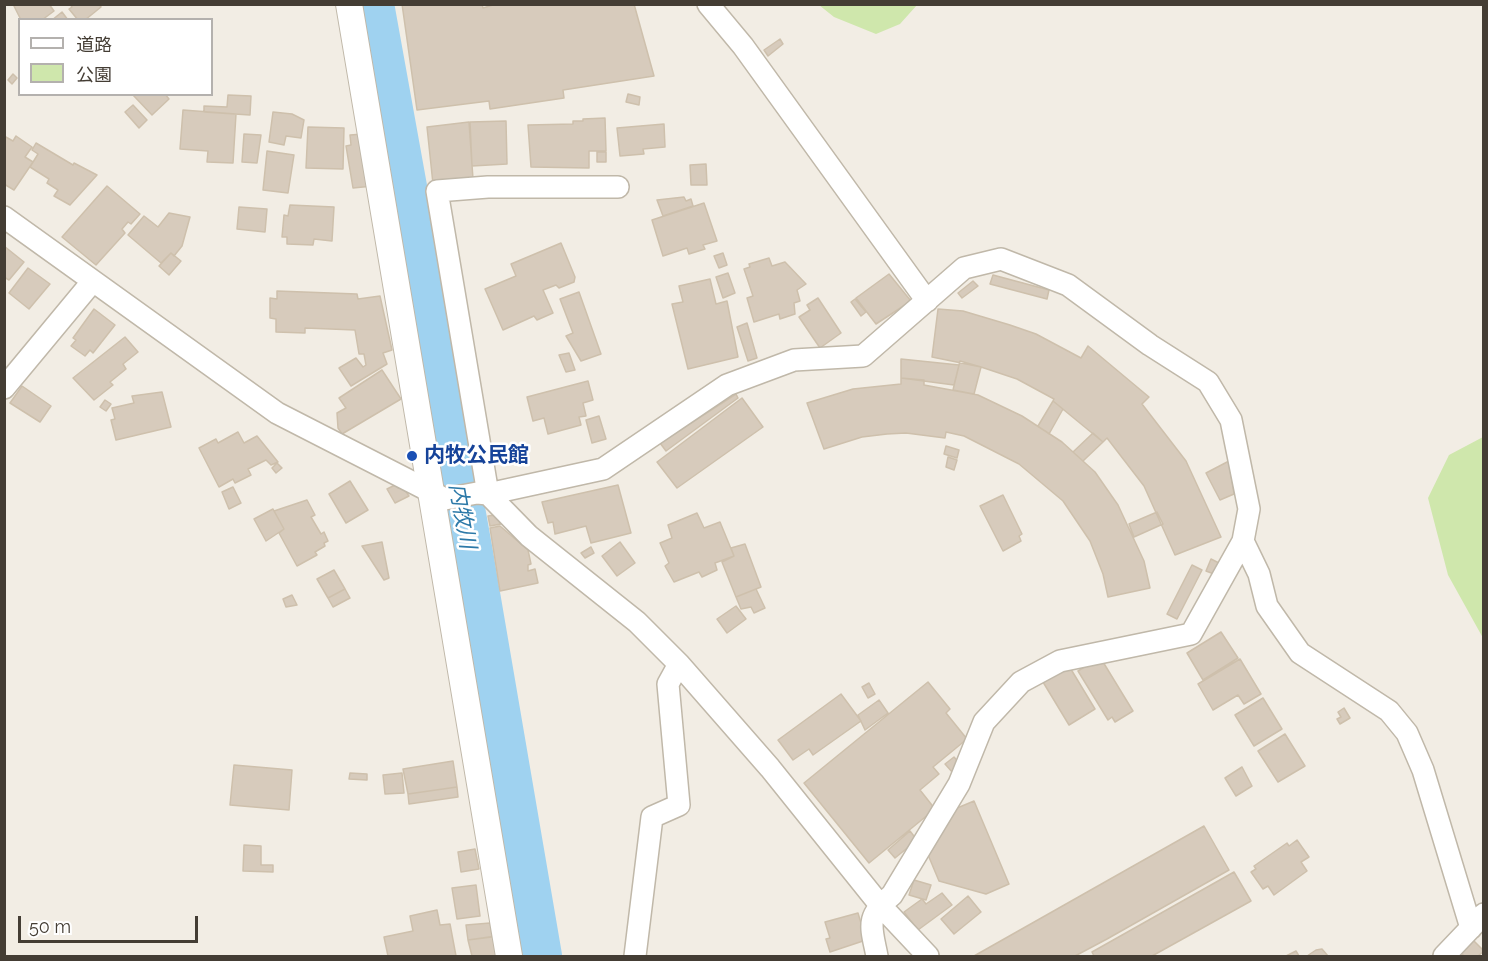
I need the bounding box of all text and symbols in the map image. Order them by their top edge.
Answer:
legend [18,18,213,96]
text: 道路 [76,34,112,55]
text: 公園 [76,64,112,85]
place label: 内牧公民館 [424,443,529,469]
marker: 内牧公民館 [405,449,419,463]
water label: 内牧川 [443,481,481,551]
scale bar [21,904,201,942]
text: 50 m [29,916,71,937]

